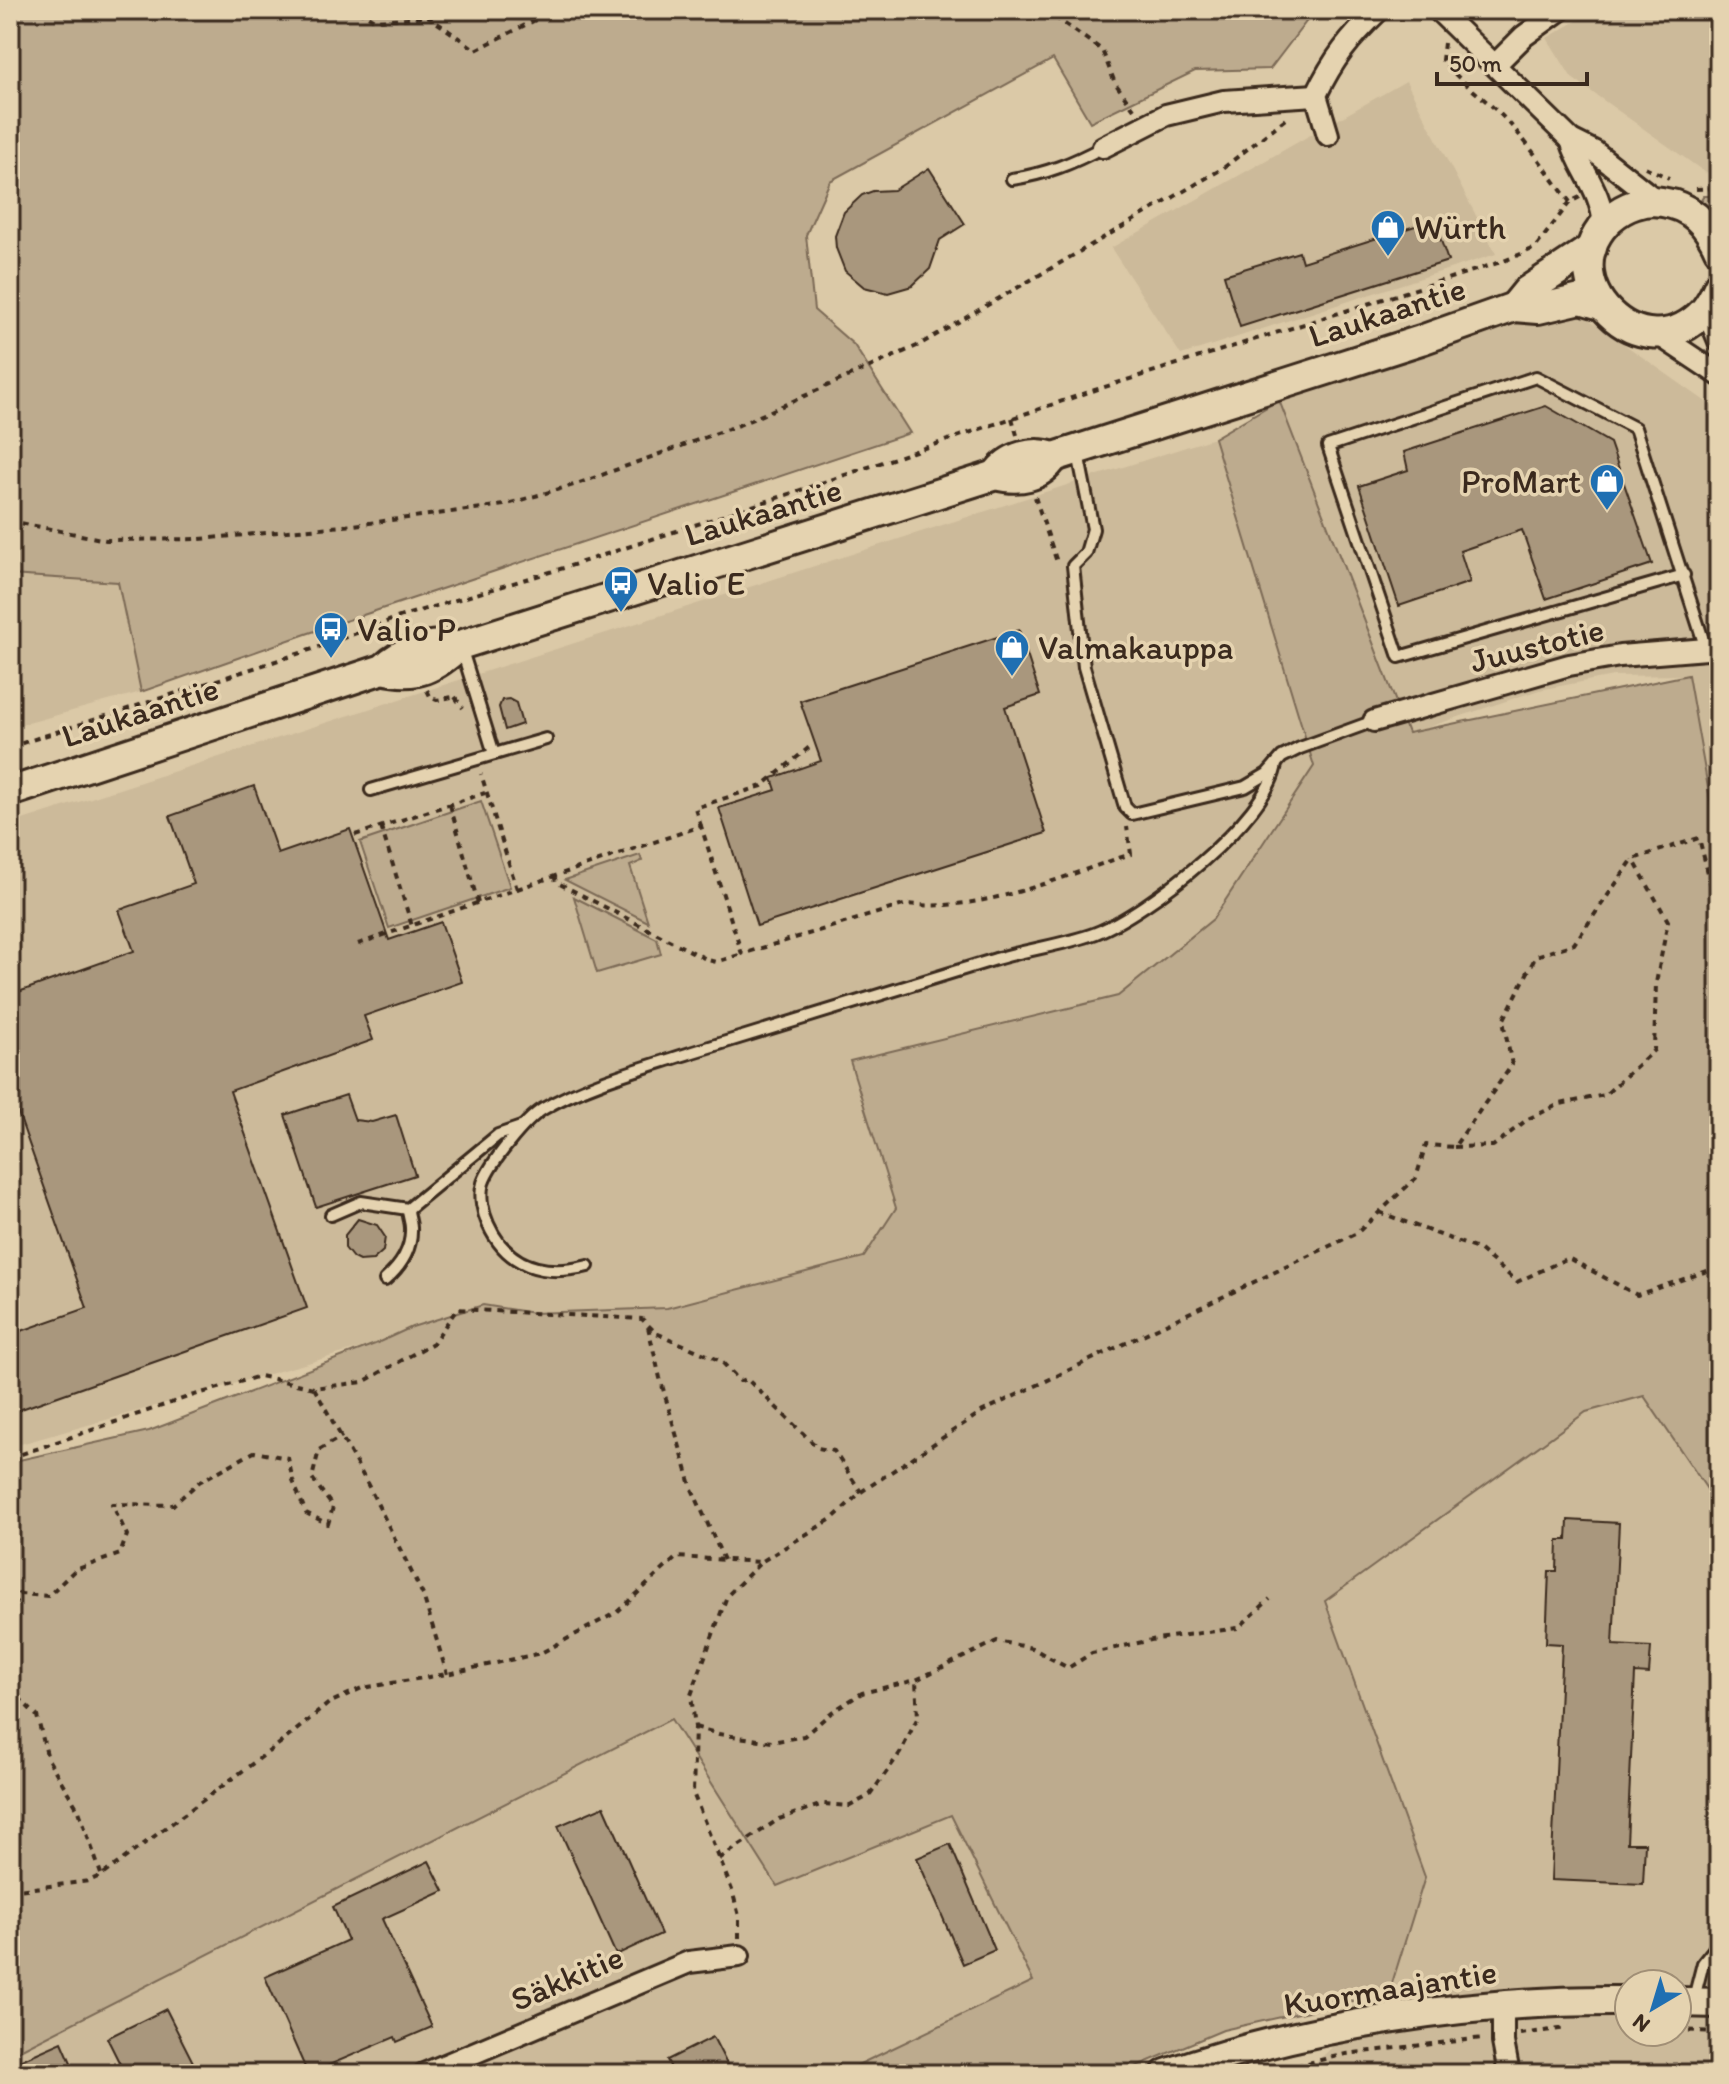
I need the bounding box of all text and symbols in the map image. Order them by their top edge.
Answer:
scale bar [1437,36,1587,86]
text: 50 m [1449,49,1502,78]
place label: Würth [1414,207,1506,248]
shop icon: Würth [1369,208,1407,258]
street label: Laukaantie [1303,267,1471,357]
place label: ProMart [1461,461,1581,502]
shop icon: ProMart [1588,462,1626,512]
street label: Laukaantie [679,469,847,555]
place label: Valio E [647,563,745,604]
bus stop icon: Valio E [602,564,640,614]
place label: Valio P [357,609,456,650]
street label: Juustotie [1466,609,1608,681]
bus stop icon: Valio P [312,610,350,660]
place label: Valmakauppa [1038,627,1234,668]
shop icon: Valmakauppa [993,628,1031,678]
street label: Laukaantie [56,667,224,757]
street label: Säkkitie [505,1936,629,2020]
street label: Kuormaajantie [1280,1951,1500,2025]
north arrow [1613,1968,1693,2048]
text: N [1627,2008,1655,2039]

